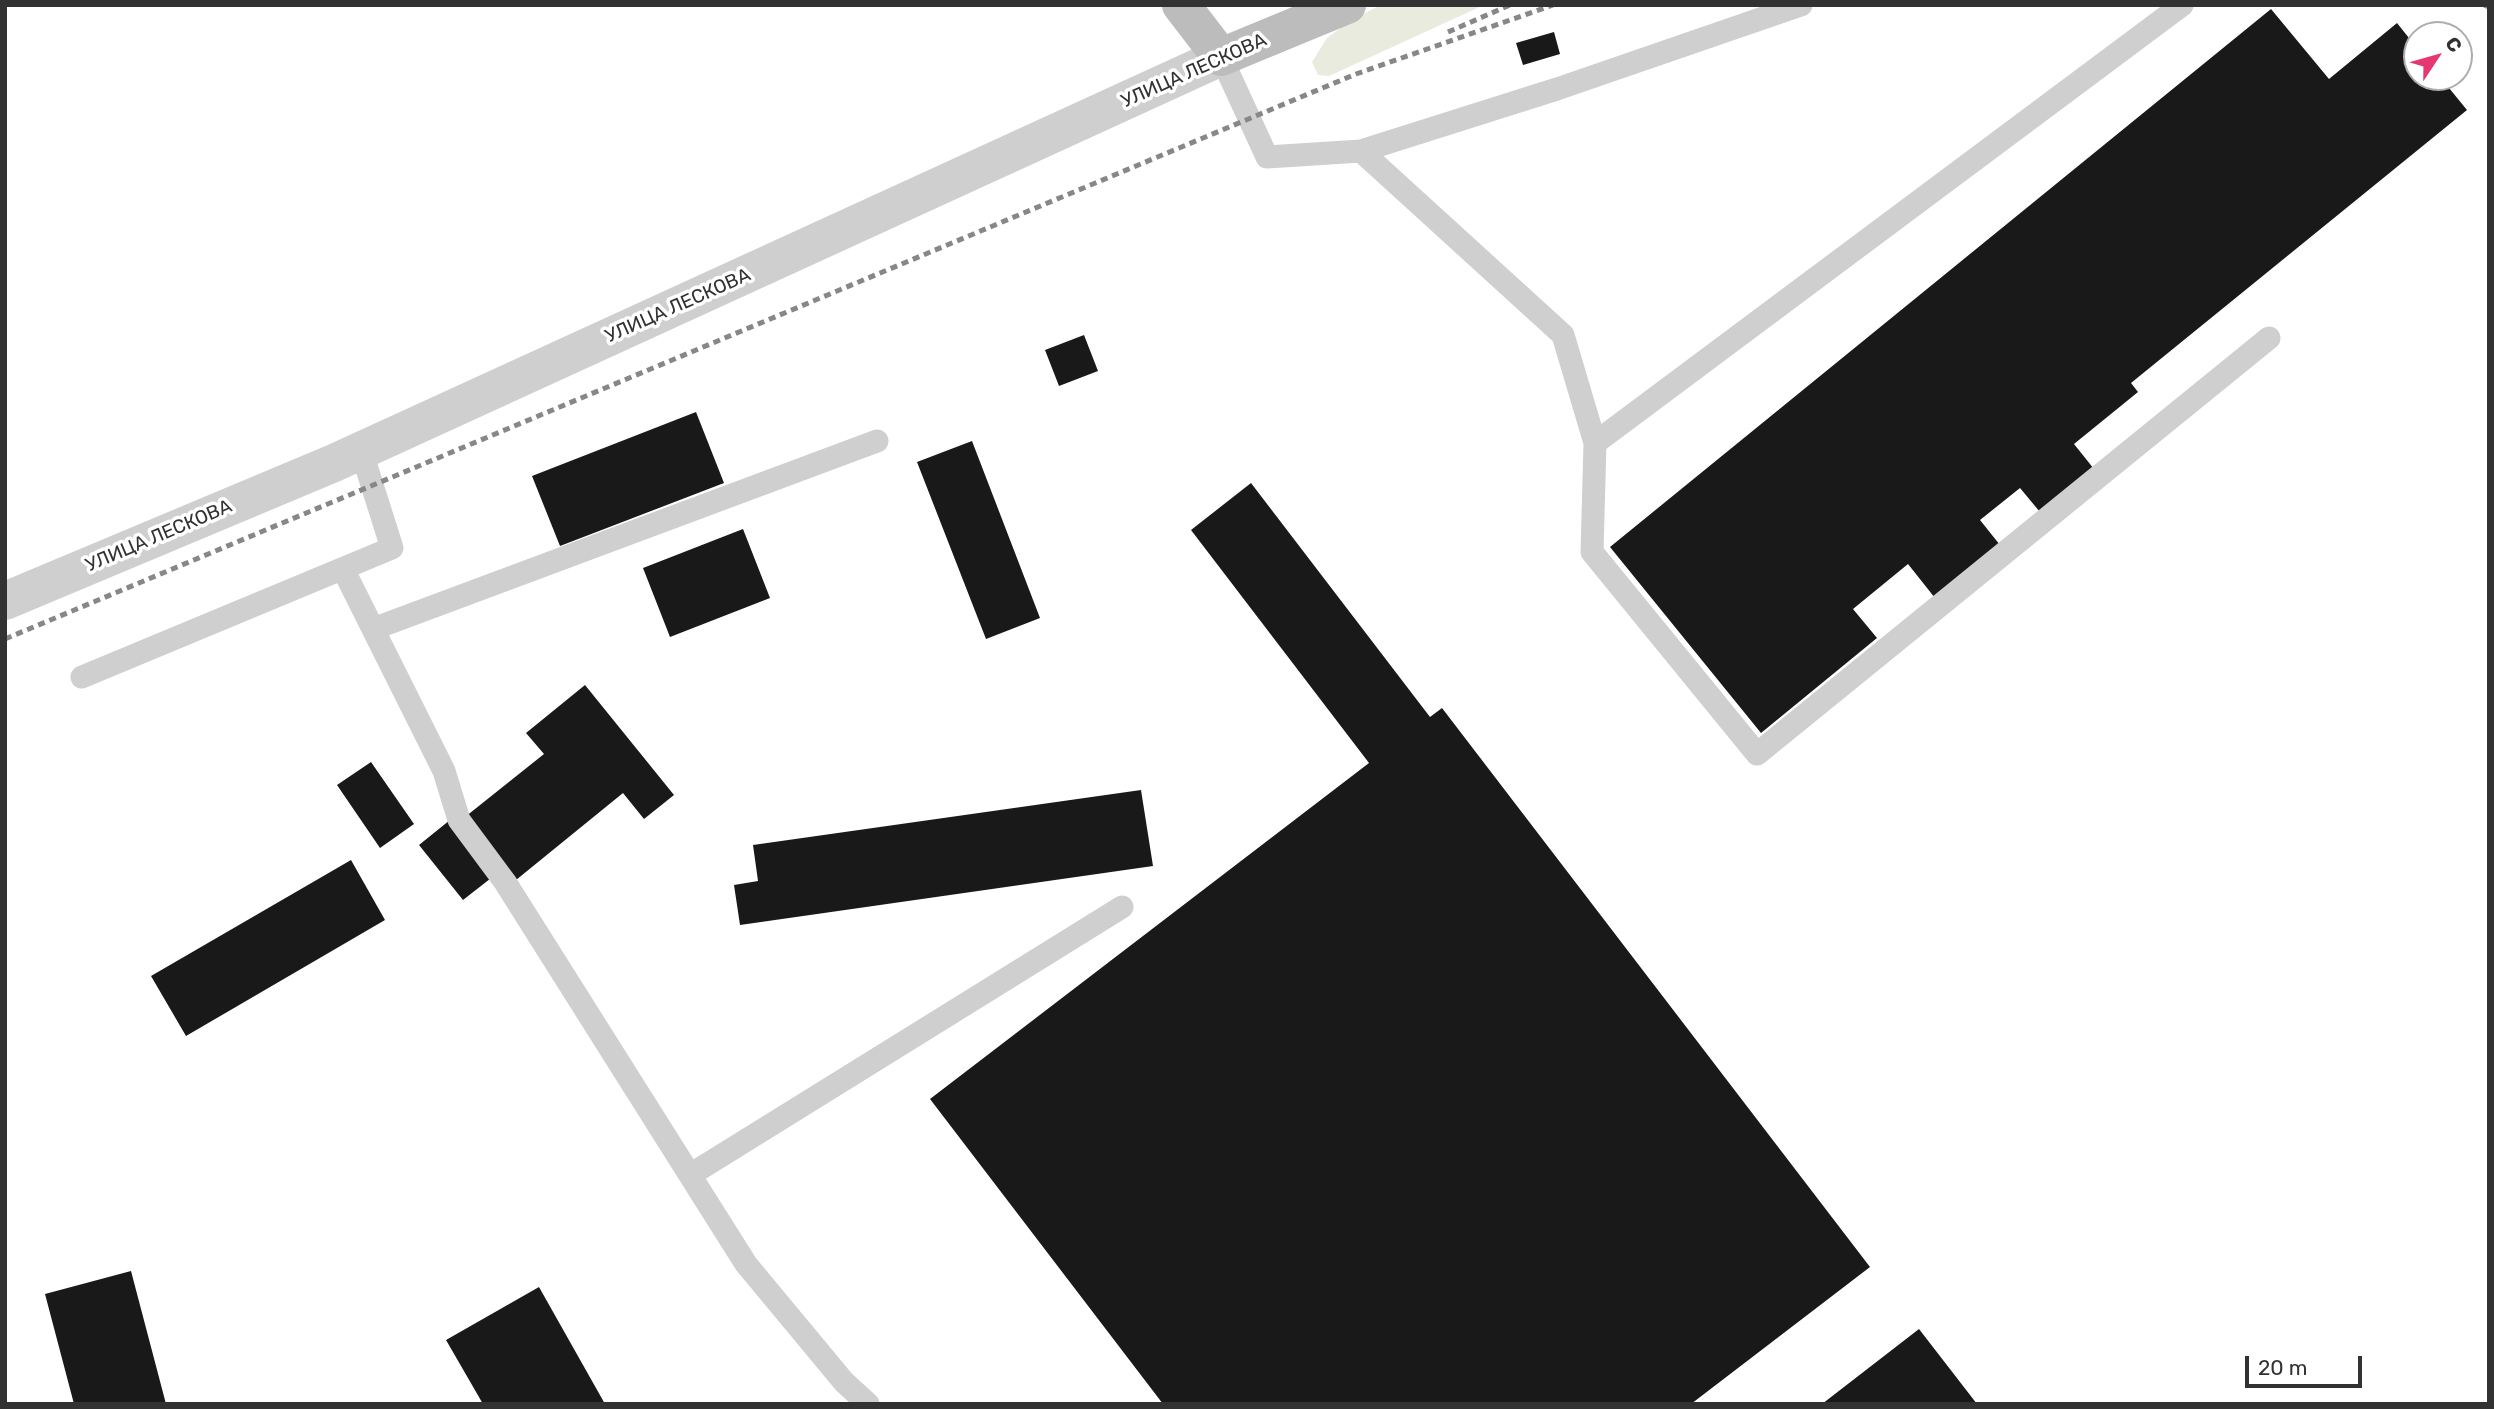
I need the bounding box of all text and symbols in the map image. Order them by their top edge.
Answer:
north arrow [2403,21,2473,91]
street label: УЛИЦА ЛЕСКОВА [1118,29,1270,113]
text: С [2441,32,2467,57]
street label: УЛИЦА ЛЕСКОВА [602,264,754,348]
street label: УЛИЦА ЛЕСКОВА [82,495,236,577]
scale bar [2249,1342,2366,1386]
text: 20 m [2258,1355,2307,1380]

